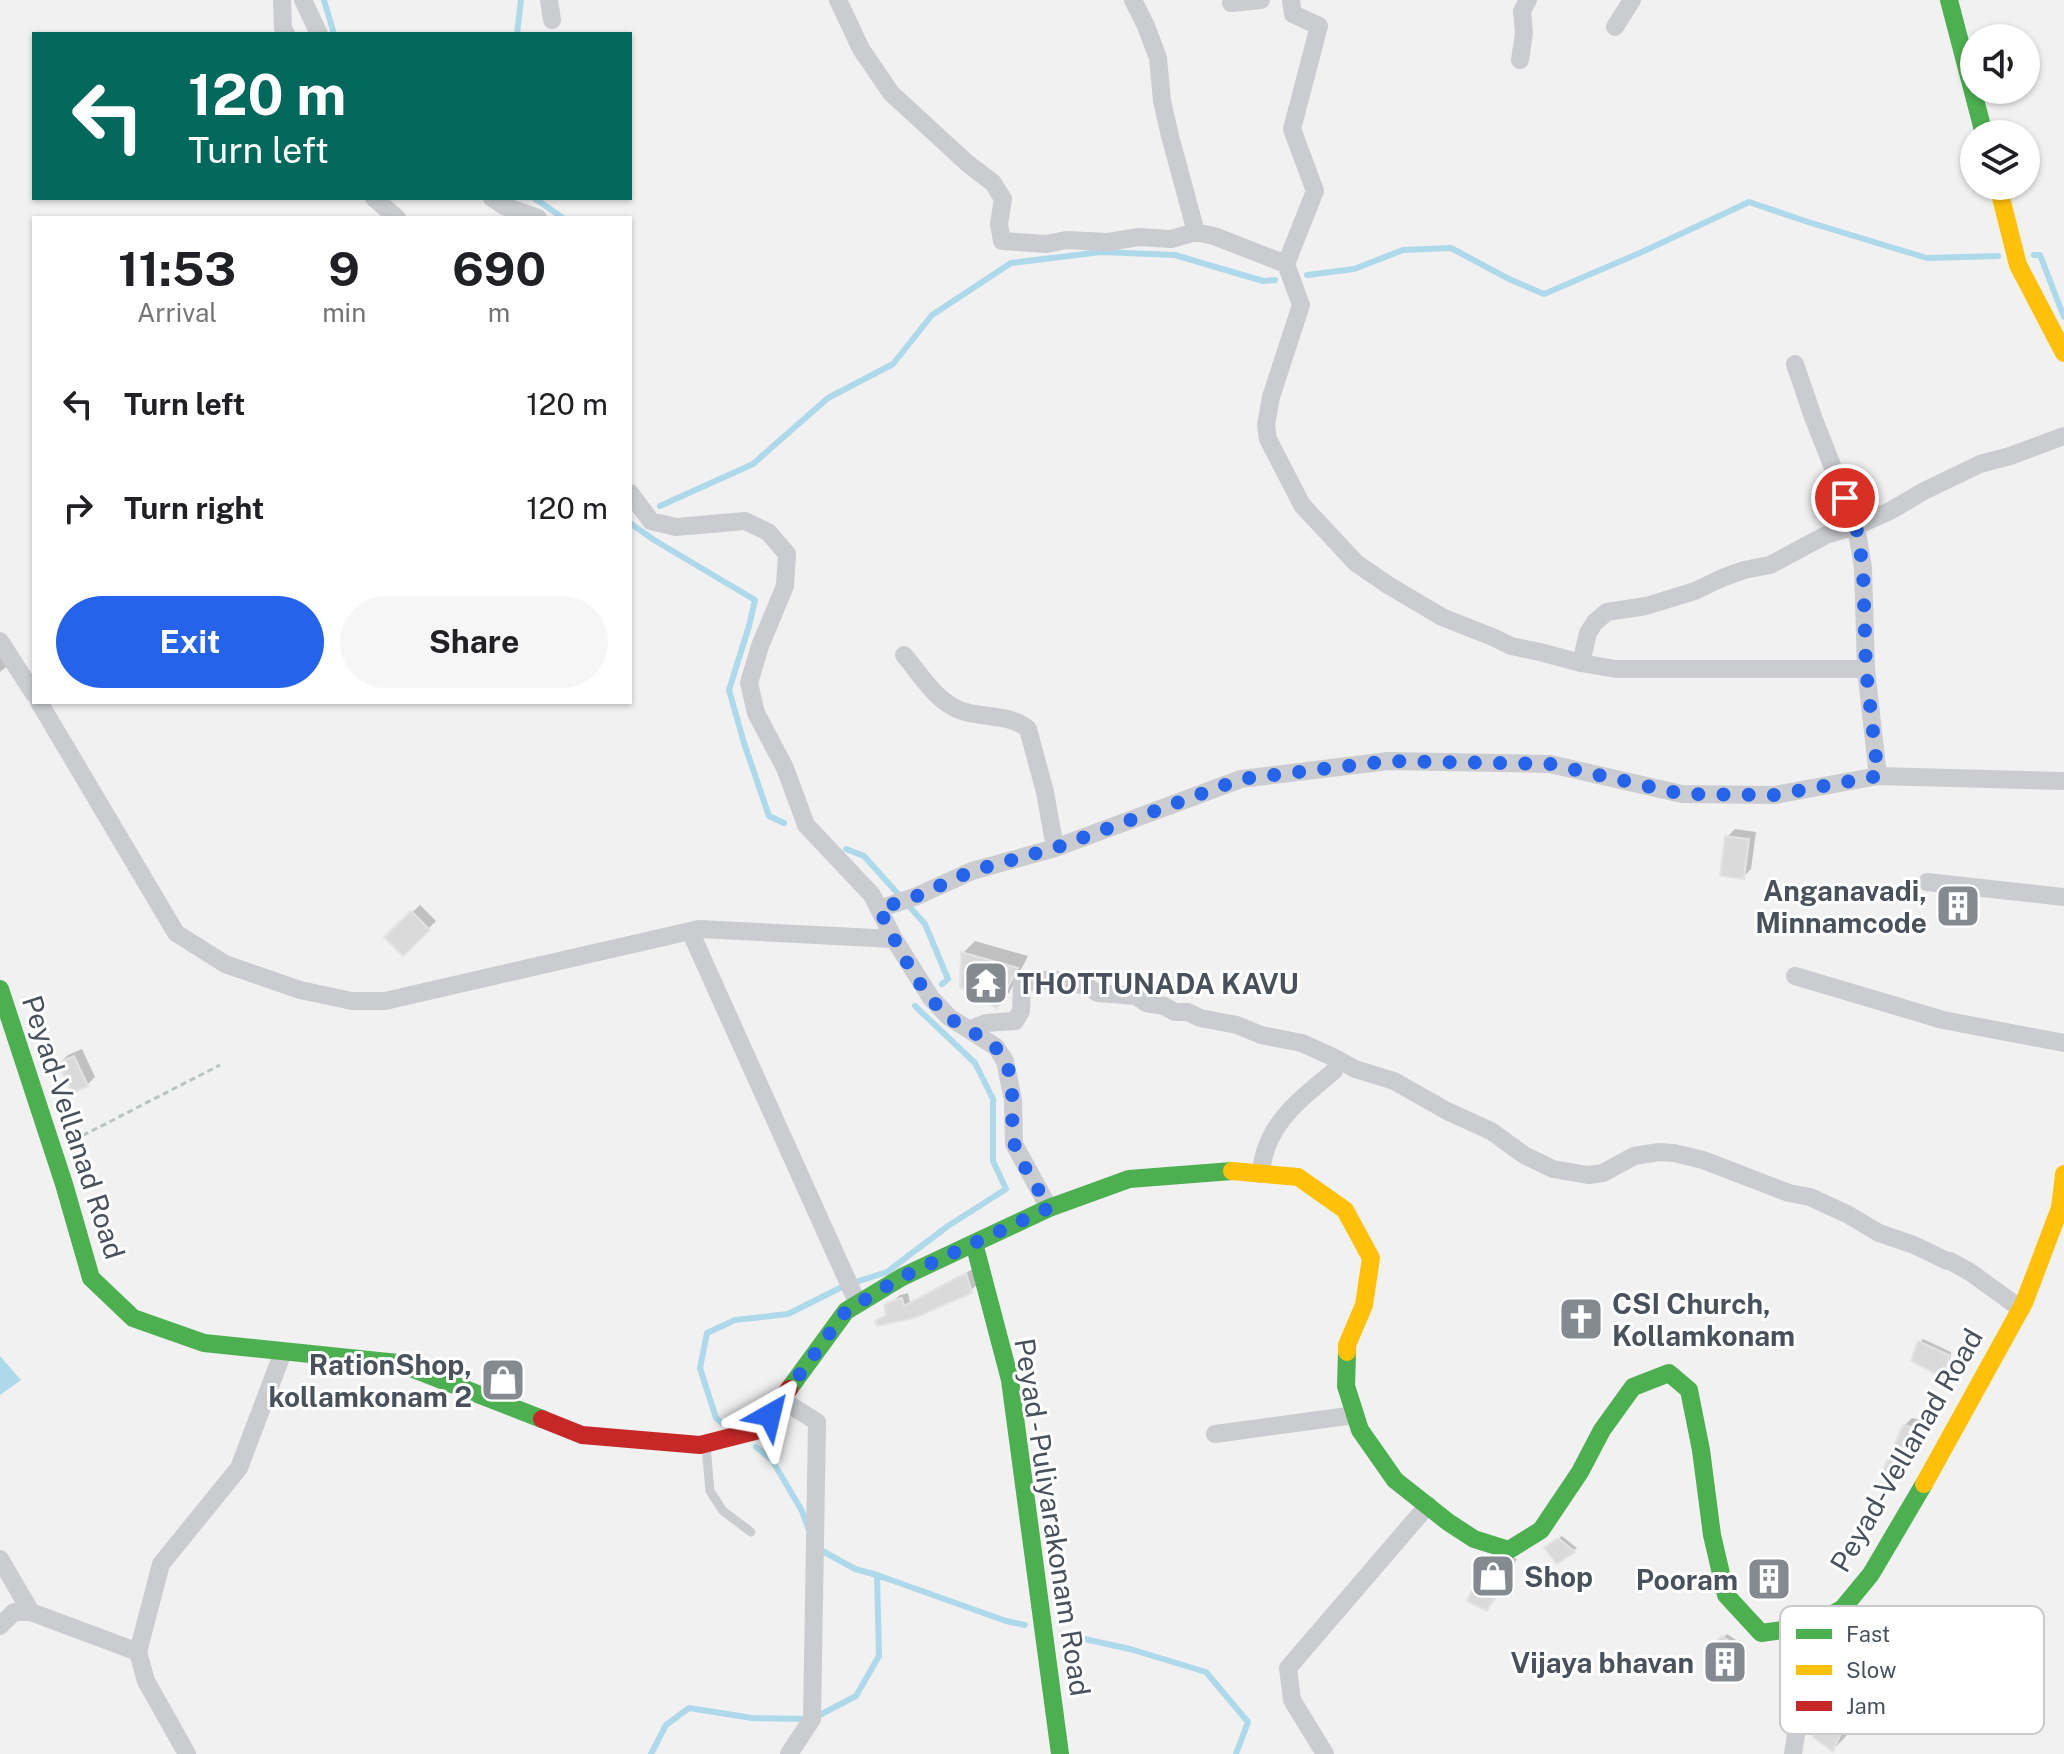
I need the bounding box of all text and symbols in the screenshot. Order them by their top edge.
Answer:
map controls [1960,24,2040,200]
button: sound [1960,24,2040,104]
text: 120 m [188,62,346,128]
icon: left [56,64,160,168]
button: layers [1960,120,2040,200]
text: Turn left [188,129,329,171]
text: 11:53 [118,240,236,297]
text: 9 [328,240,360,297]
text: 690 [452,240,546,297]
text: Arrival [137,297,217,328]
text: min [322,297,366,328]
text: m [488,297,510,328]
icon: left [56,382,100,426]
text: Turn left [124,386,245,422]
text: 120 m [526,386,608,422]
pin [1811,464,1879,532]
icon: arrive [1823,476,1867,520]
icon: right [56,486,100,530]
text: Turn right [124,490,264,526]
text: 120 m [526,490,608,526]
button: Exit [56,596,324,688]
button: Share [340,596,608,688]
place label: Anganavadi, Minnamcode [1755,874,1927,939]
building icon: Anganavadi, Minnamcode [1934,882,1982,930]
temple icon: THOTTUNADA KAVU [962,959,1010,1007]
place label: THOTTUNADA KAVU [1017,967,1299,1000]
street label: Peyad-Vellanad Road [16,991,132,1263]
place label: CSI Church, Kollamkonam [1612,1287,1795,1352]
church icon: CSI Church, Kollamkonam [1557,1295,1605,1343]
street label: Peyad-Vellanad Road [1823,1323,1989,1577]
street label: Peyad - Puliyarakonam Road [1008,1336,1098,1698]
place label: RationShop, kollamkonam 2 [268,1348,472,1413]
shop icon: RationShop, kollamkonam 2 [479,1356,527,1404]
position arrow [728,1373,812,1457]
shop icon: Shop [1469,1552,1517,1600]
building icon: Pooram [1745,1555,1793,1603]
place label: Shop [1524,1560,1593,1593]
place label: Pooram [1636,1563,1738,1596]
legend [1780,1606,2044,1734]
text: Fast [1846,1621,1890,1647]
building icon: Vijaya bhavan [1701,1638,1749,1686]
place label: Vijaya bhavan [1511,1646,1694,1679]
text: Slow [1846,1657,1896,1683]
text: Jam [1846,1693,1886,1719]

